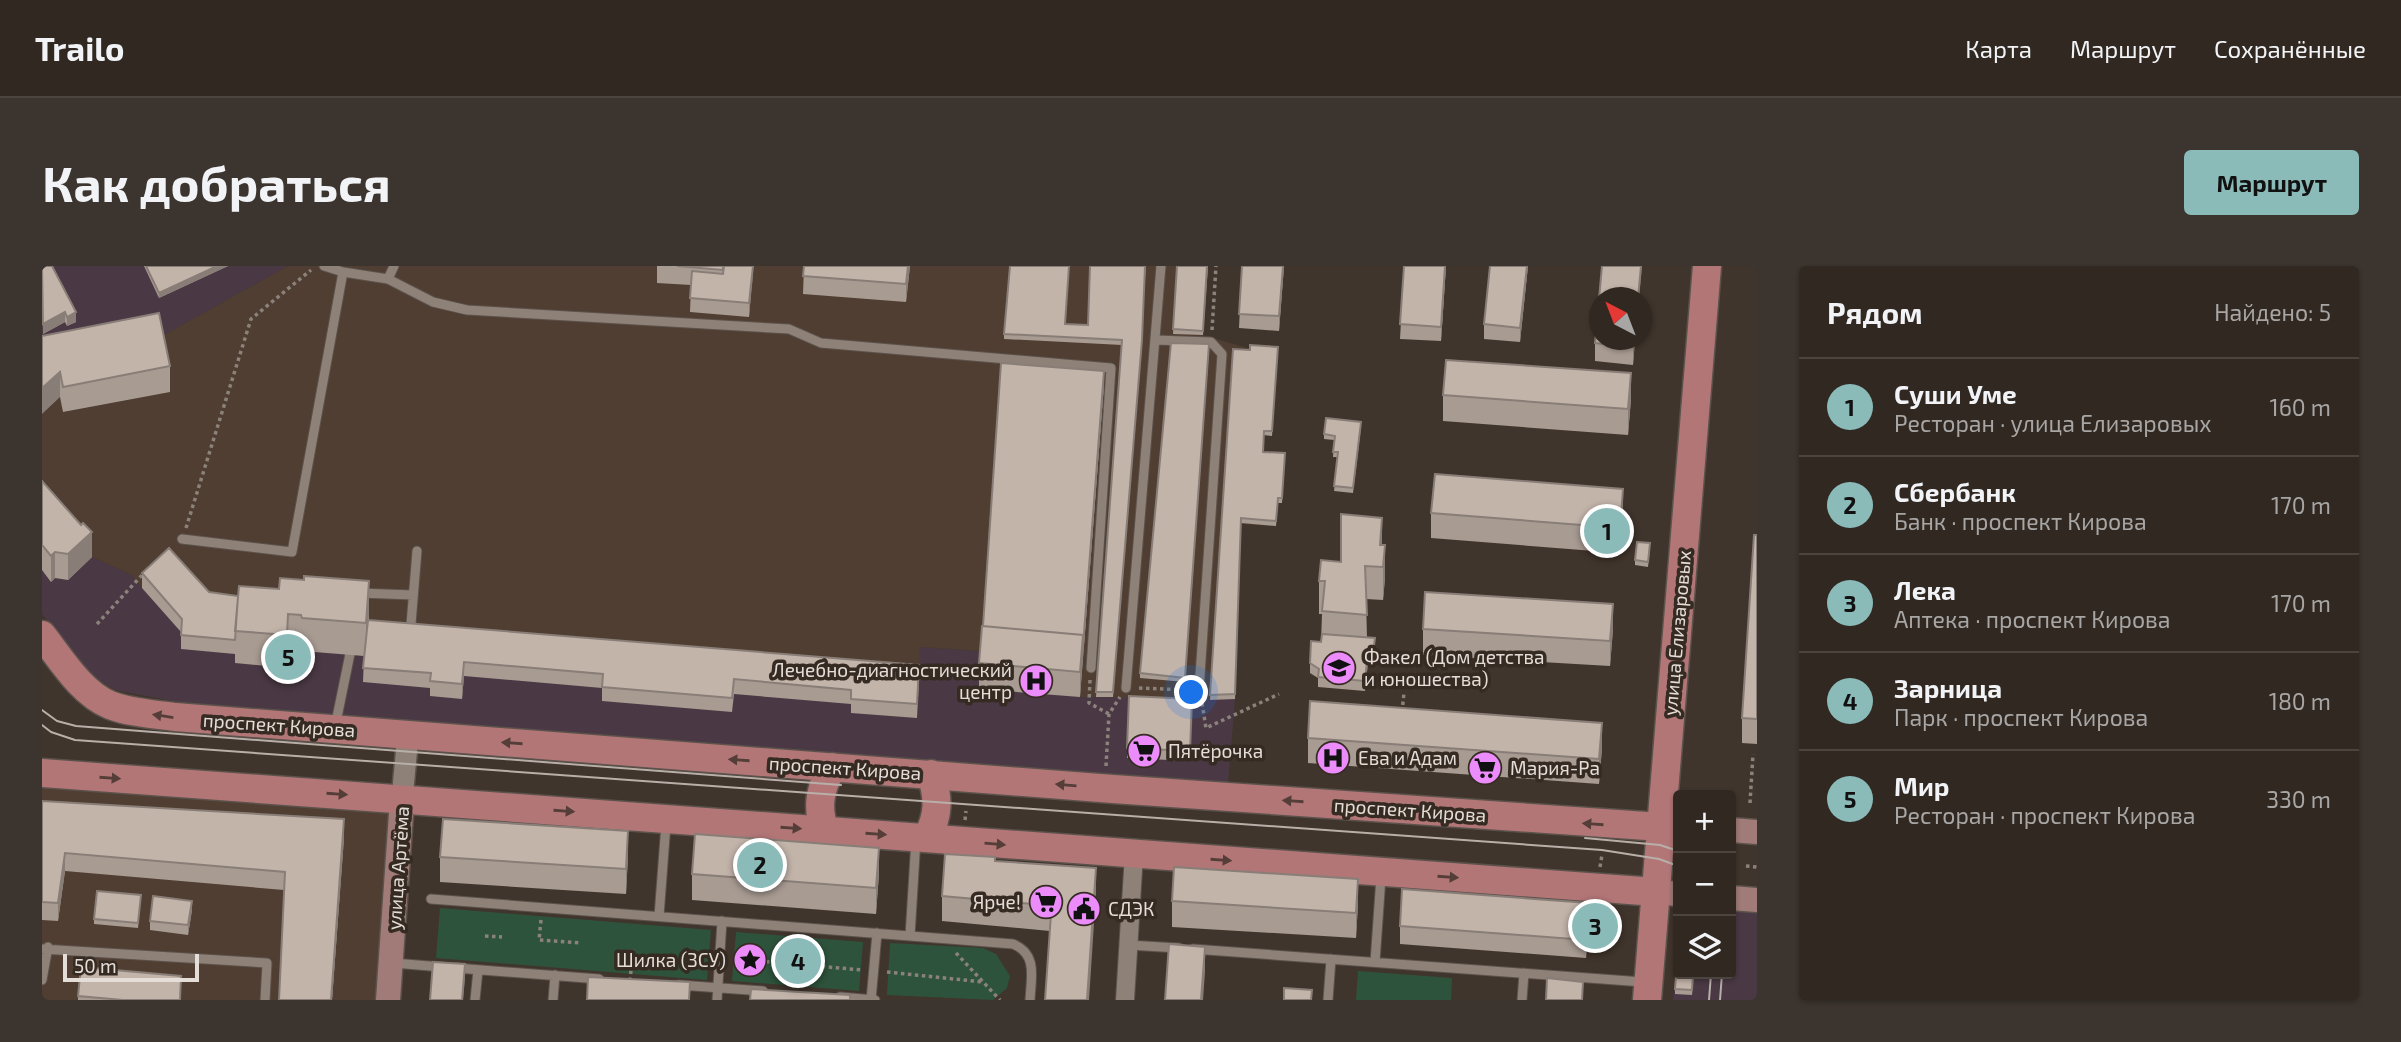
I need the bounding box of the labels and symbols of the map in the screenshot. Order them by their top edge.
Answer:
north arrow [1589,287,1652,350]
pin: 1 [1584,505,1630,557]
street label: улица Елизаровых [1658,549,1696,717]
pin: 5 [265,631,311,683]
place label: Факел (Дом детства и юношества) [1364,645,1544,690]
school or university icon: Факел (Дом детства и юношества) [1320,649,1358,687]
place label: Лечебно-диагностический центр [772,658,1012,703]
hospital icon: Лечебно-диагностический центр [1017,662,1055,700]
your location [1174,675,1208,709]
street label: проспект Кирова [202,708,356,741]
one-way arrow [152,710,174,721]
supermarket icon: Пятёрочка [1125,732,1163,770]
one-way arrow [501,737,523,748]
place label: Пятёрочка [1168,739,1263,762]
hospital icon: Ева и Адам [1314,739,1352,777]
place label: Ева и Адам [1358,746,1457,769]
supermarket icon: Мария-Ра [1466,749,1504,787]
street label: проспект Кирова [768,751,922,784]
one-way arrow [728,754,750,765]
place label: Мария-Ра [1510,756,1600,779]
one-way arrow [99,773,121,784]
one-way arrow [1055,779,1077,790]
one-way arrow [326,789,348,800]
street label: проспект Кирова [1333,793,1487,826]
one-way arrow [1282,795,1304,806]
street label: улица Артёма [382,805,414,931]
one-way arrow [553,806,575,817]
one-way arrow [1582,818,1604,829]
one-way arrow [780,823,802,834]
one-way arrow [865,829,887,840]
pin: 2 [737,839,783,891]
one-way arrow [984,839,1006,850]
one-way arrow [1211,855,1233,866]
one-way arrow [1438,872,1460,883]
supermarket icon: Ярче! [1027,883,1065,921]
place label: Ярче! [973,890,1021,913]
public building icon: СДЭК [1065,890,1103,928]
place label: СДЭК [1108,897,1154,920]
pin: 3 [1572,900,1618,952]
pin: 4 [775,935,821,987]
place icon: Шилка (ЗСУ) [731,941,769,979]
place label: Шилка (ЗСУ) [616,948,726,971]
scale bar [63,951,200,983]

